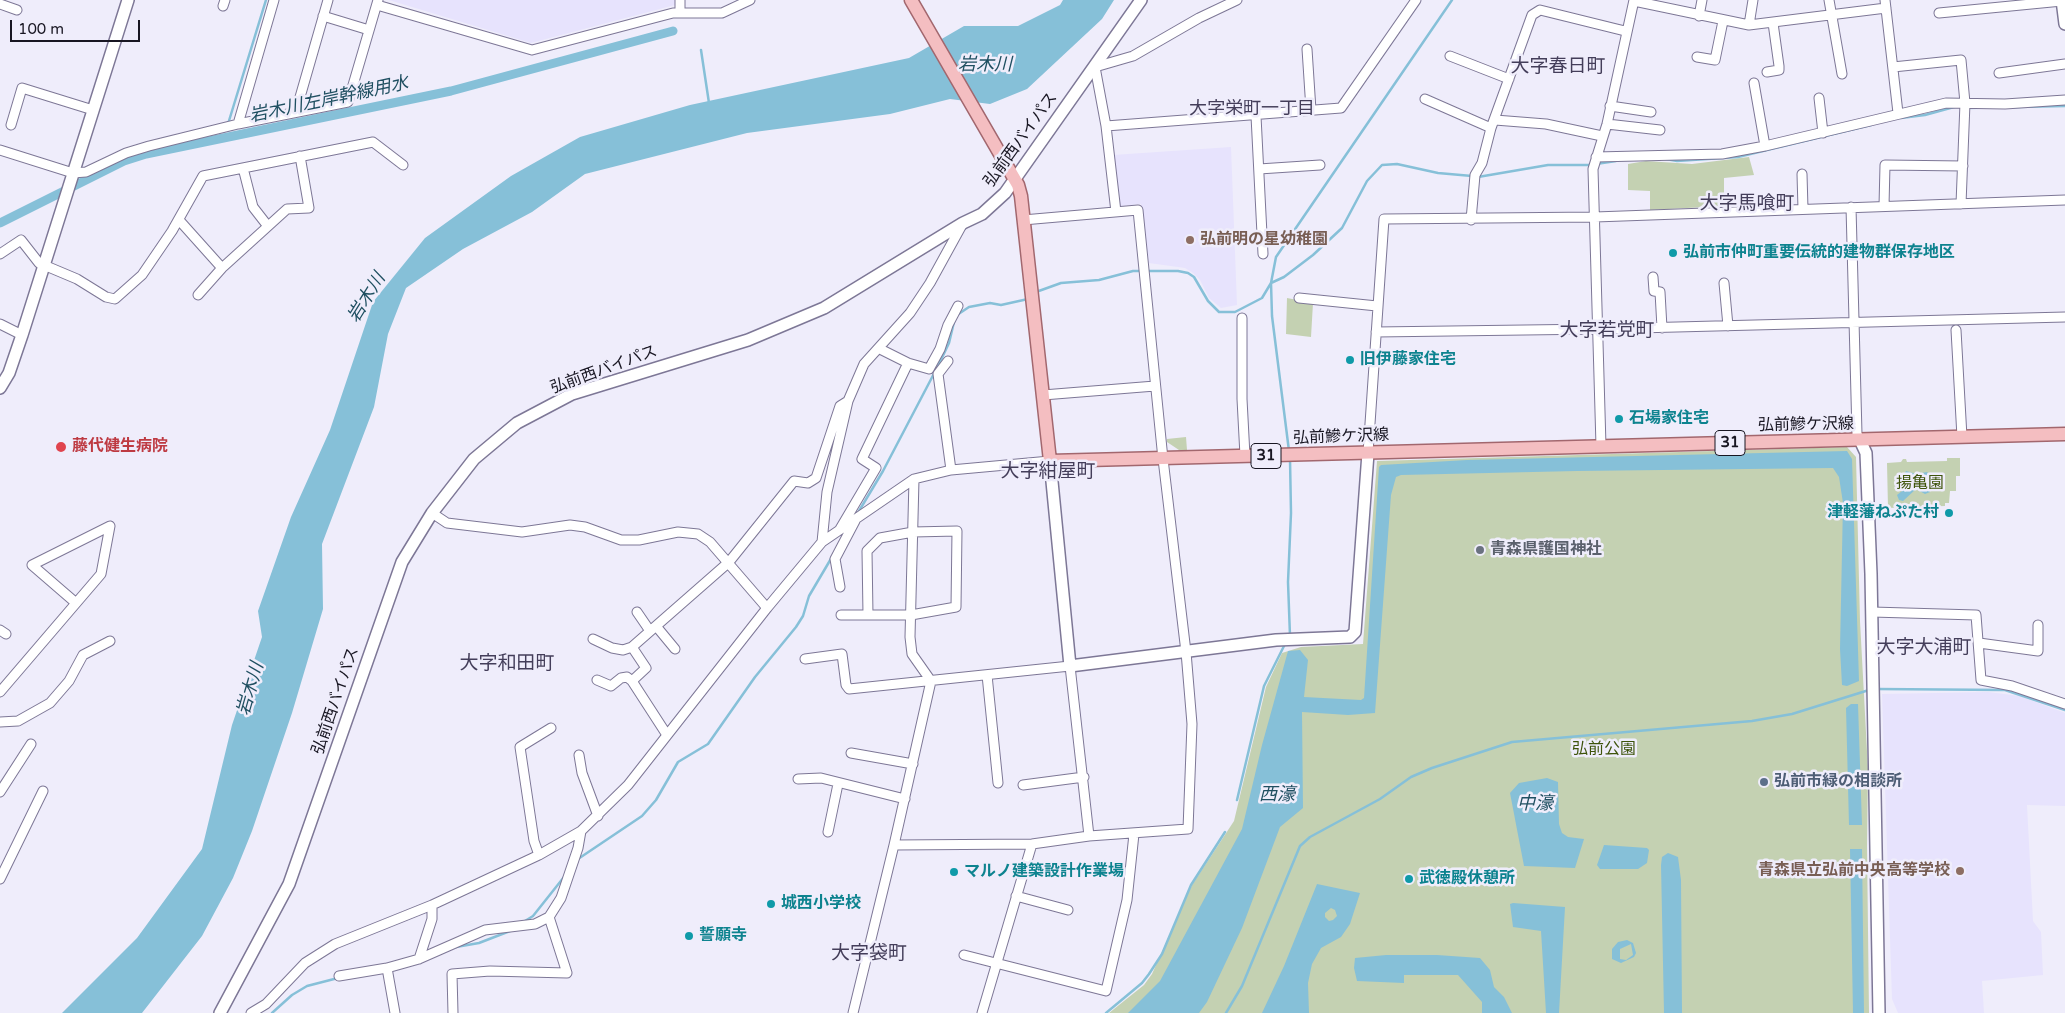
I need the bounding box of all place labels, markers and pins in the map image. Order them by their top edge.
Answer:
place label: 弘前明の星幼稚園 [1200,230,1328,250]
marker: 弘前明の星幼稚園 [1184,234,1196,246]
place label: 弘前市仲町重要伝統的建物群保存地区 [1683,243,1955,263]
marker: 弘前市仲町重要伝統的建物群保存地区 [1667,247,1679,259]
place label: 旧伊藤家住宅 [1360,350,1456,370]
marker: 旧伊藤家住宅 [1344,354,1356,366]
place label: 石場家住宅 [1629,409,1709,429]
marker: 石場家住宅 [1613,413,1625,425]
place label: 藤代健生病院 [72,437,168,457]
marker: 藤代健生病院 [54,440,68,454]
place label: 津軽藩ねぷた村 [1827,503,1939,523]
marker: 津軽藩ねぷた村 [1943,507,1955,519]
place label: 青森県護国神社 [1490,540,1602,560]
marker: 青森県護国神社 [1474,544,1486,556]
place label: 弘前市緑の相談所 [1774,772,1902,792]
marker: 弘前市緑の相談所 [1758,776,1770,788]
place label: 青森県立弘前中央高等学校 [1758,861,1950,881]
place label: マルノ建築設計作業場 [964,862,1124,882]
marker: 青森県立弘前中央高等学校 [1954,865,1966,877]
marker: マルノ建築設計作業場 [948,866,960,878]
place label: 武徳殿休憩所 [1419,869,1515,889]
marker: 武徳殿休憩所 [1403,873,1415,885]
place label: 城西小学校 [781,894,861,914]
marker: 城西小学校 [765,898,777,910]
place label: 誓願寺 [699,926,747,946]
marker: 誓願寺 [683,930,695,942]

